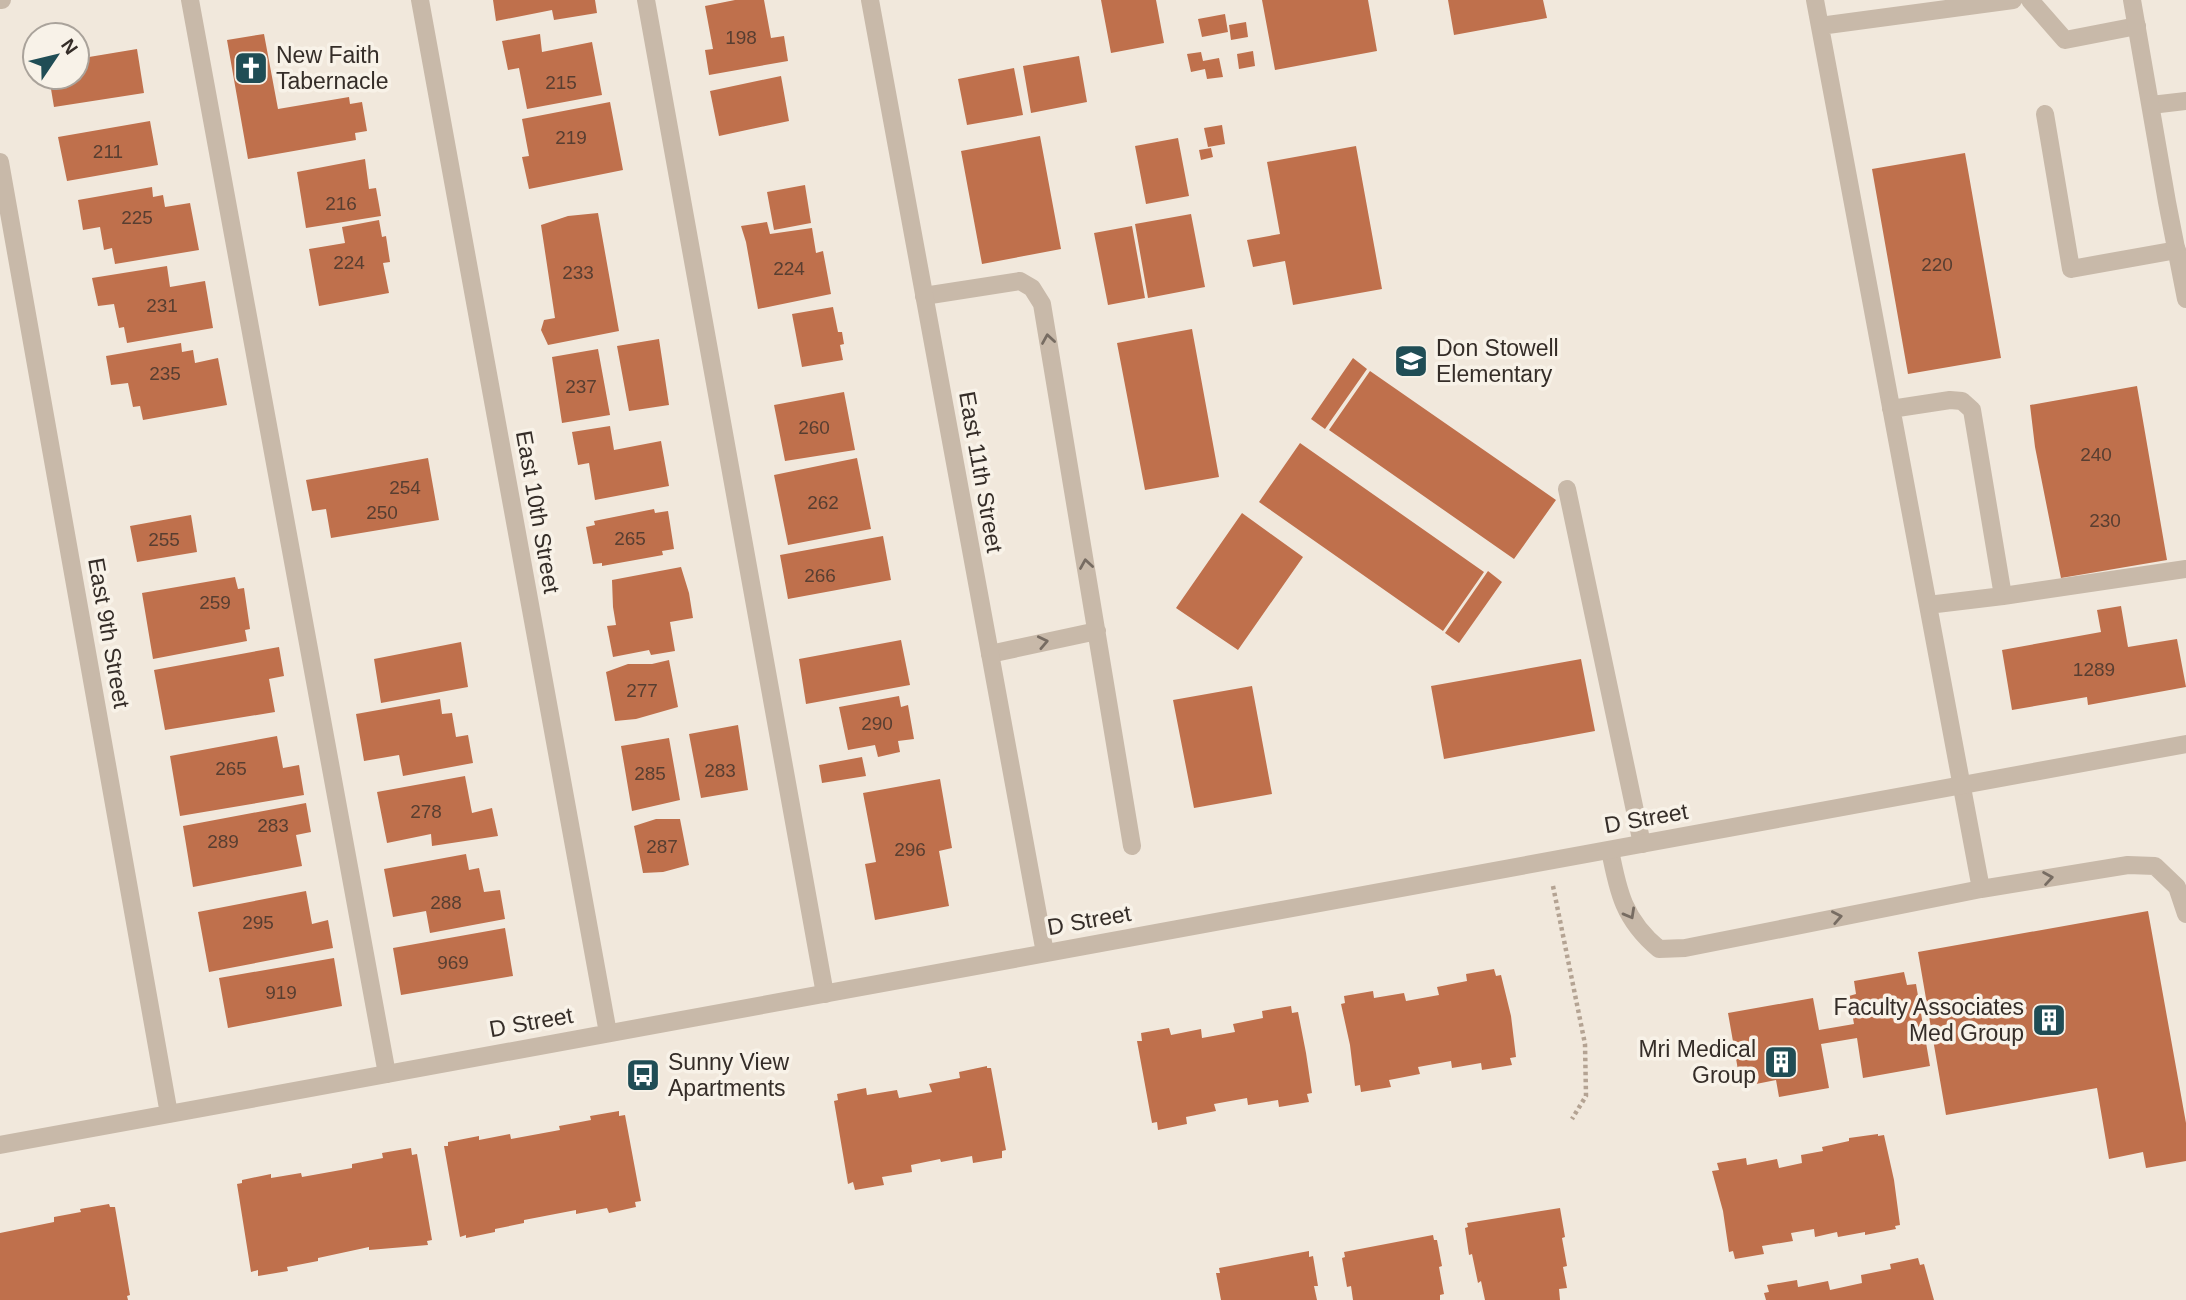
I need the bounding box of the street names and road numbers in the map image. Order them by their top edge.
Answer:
street label: East 11th Street [954,389,1008,555]
street label: East 10th Street [511,429,565,596]
street label: East 9th Street [83,556,135,711]
street label: D Street [1602,798,1690,838]
street label: D Street [1045,900,1133,940]
street label: D Street [487,1002,575,1042]

